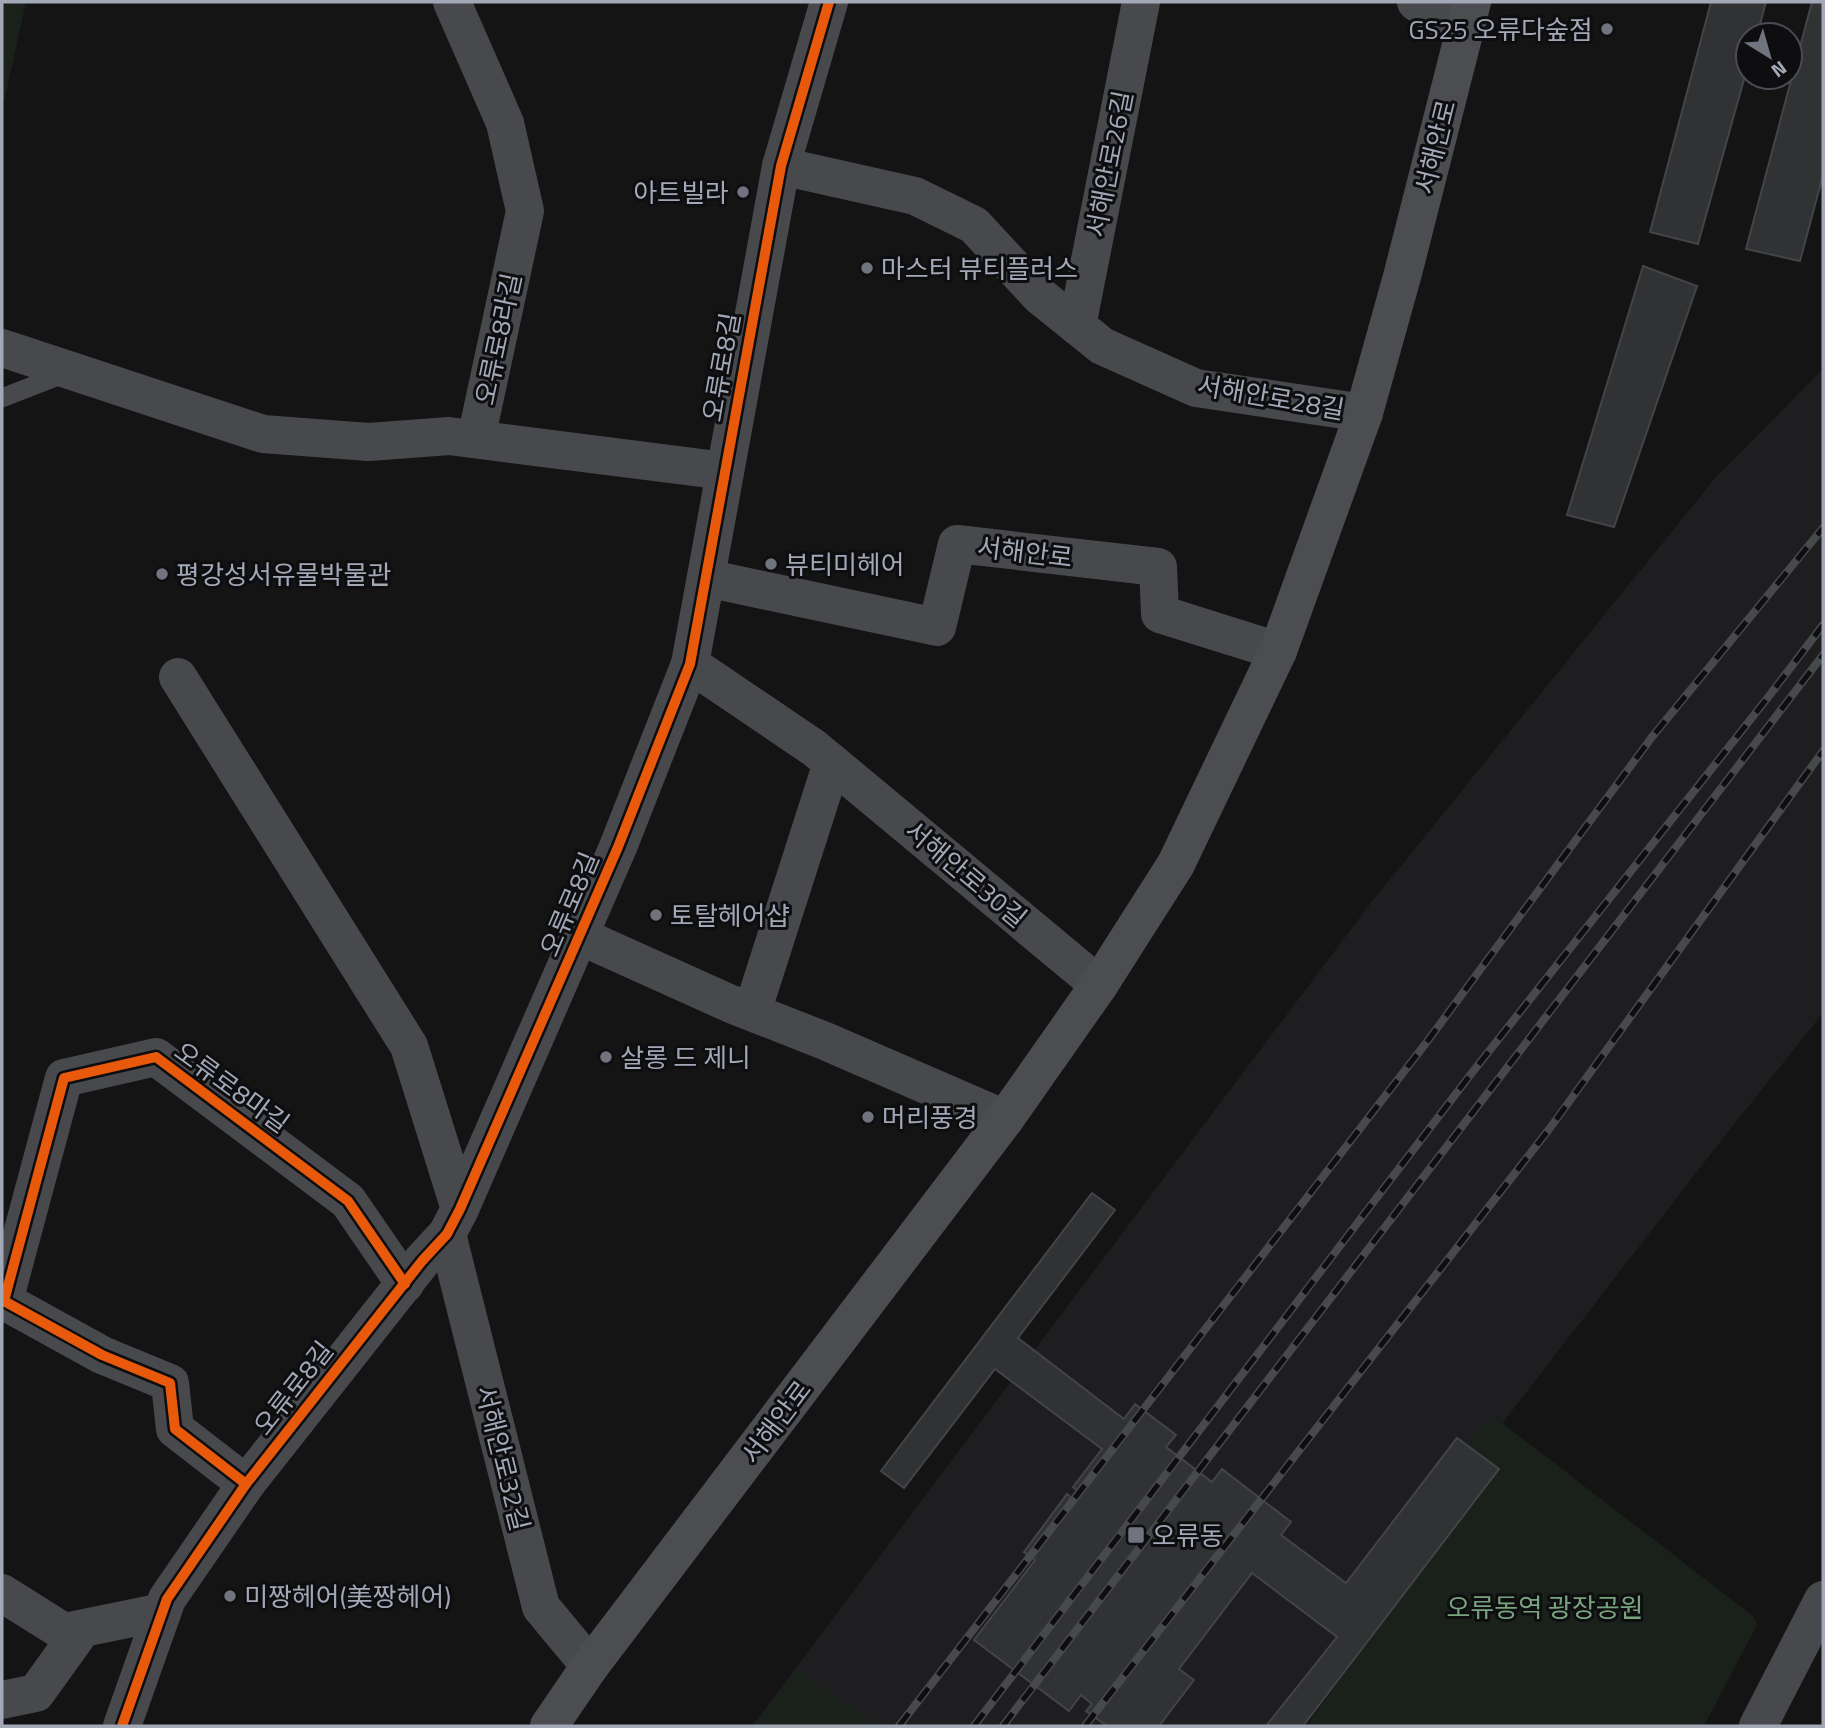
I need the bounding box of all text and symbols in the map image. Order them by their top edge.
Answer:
place label: GS25 오류다숲점 [1408,10,1593,49]
marker: GS25 오류다숲점 [1599,21,1615,37]
north arrow [1734,21,1804,91]
text: N [1766,54,1794,86]
street label: 서해안로26길 [1076,87,1142,241]
street label: 서해안로 [1405,96,1465,198]
place label: 아트빌라 [633,173,729,212]
marker: 아트빌라 [735,184,751,200]
place label: 마스터 뷰티플러스 [881,249,1078,288]
marker: 마스터 뷰티플러스 [859,260,875,276]
street label: 오류로8라길 [465,269,531,409]
street label: 오류로8길 [692,309,750,425]
street label: 서해안로28길 [1194,365,1348,429]
street label: 서해안로 [975,527,1075,577]
place label: 뷰티미헤어 [785,545,905,584]
place label: 평강성서유물박물관 [176,555,391,594]
marker: 뷰티미헤어 [763,556,779,572]
marker: 평강성서유물박물관 [154,566,170,582]
street label: 서해안로30길 [896,811,1036,937]
street label: 오류로8길 [530,846,608,962]
place label: 토탈헤어샵 [670,896,790,935]
marker: 토탈헤어샵 [648,907,664,923]
street label: 오류로8마길 [166,1032,298,1142]
place label: 살롱 드 제니 [620,1038,751,1077]
marker: 살롱 드 제니 [598,1049,614,1065]
place label: 머리풍경 [882,1098,978,1137]
marker: 머리풍경 [860,1109,876,1125]
street label: 오류로8길 [244,1333,342,1443]
street label: 서해안로 [732,1372,820,1472]
street label: 서해안로32길 [466,1381,540,1535]
place label: 오류동 [1152,1516,1224,1555]
marker: 오류동 [1126,1525,1146,1545]
place label: 미짱헤어(美짱헤어) [244,1577,451,1616]
marker: 미짱헤어(美짱헤어) [222,1588,238,1604]
park label: 오류동역 광장공원 [1446,1588,1644,1627]

